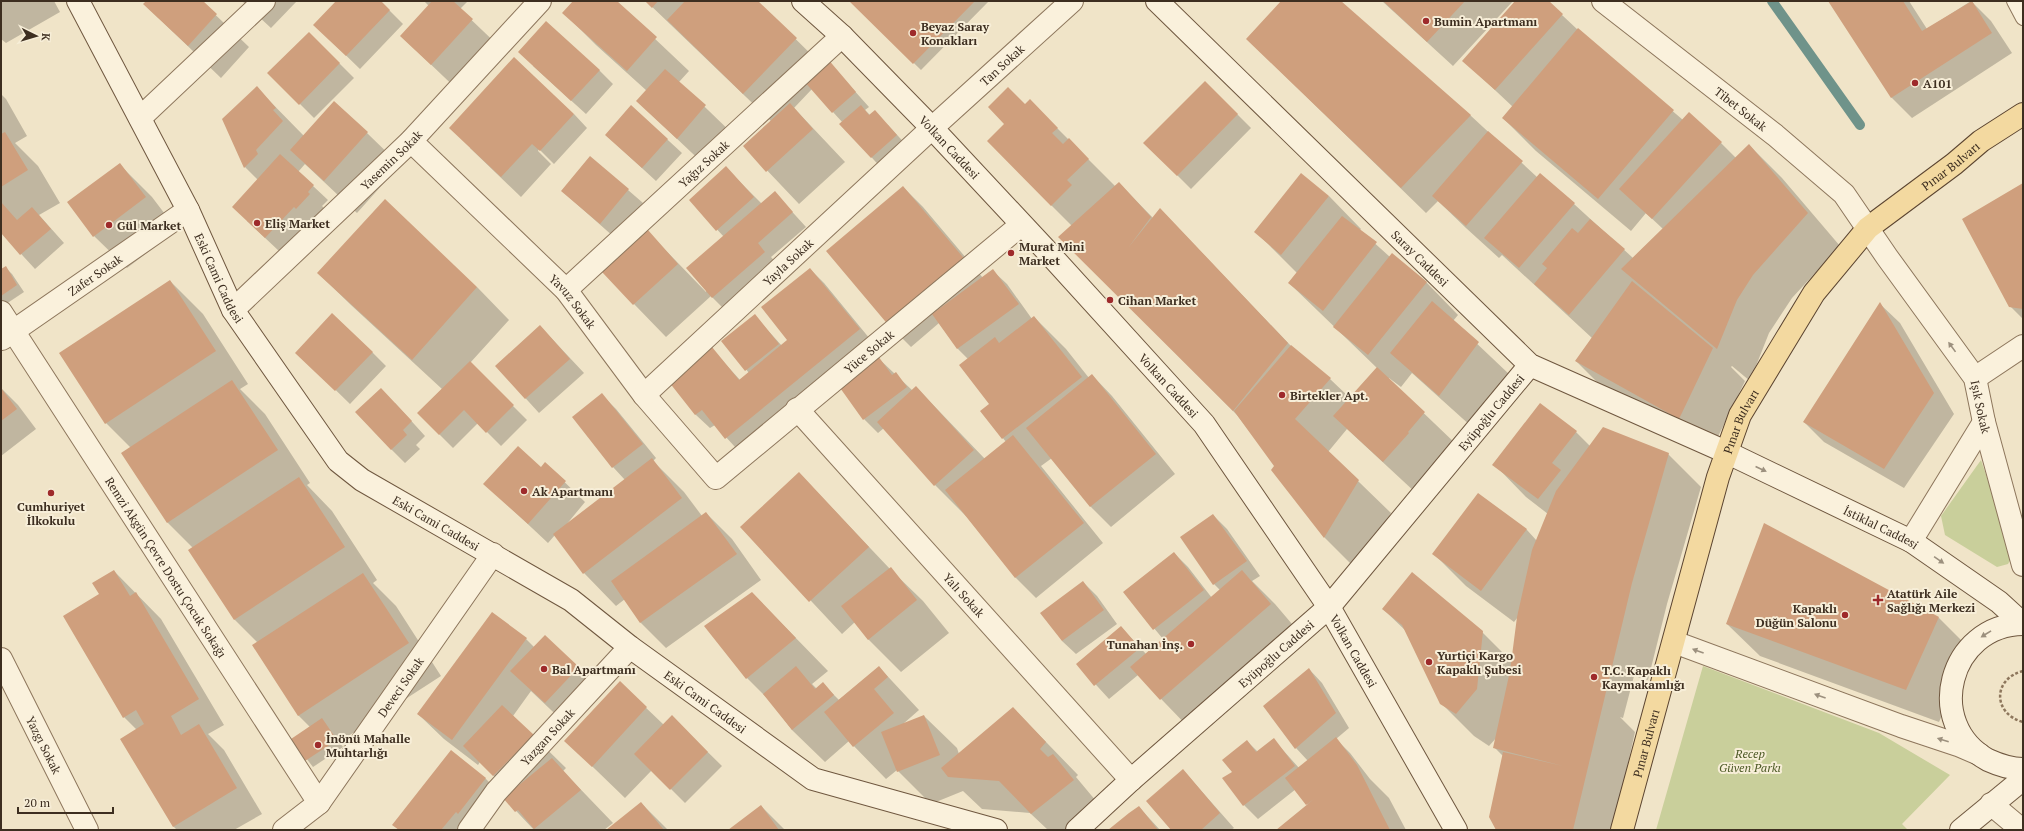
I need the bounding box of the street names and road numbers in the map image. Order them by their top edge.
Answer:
street label: Tan Sokak [977,40,1028,89]
street label: Tibet Sokak [1712,83,1771,134]
street label: Volkan Caddesi [916,112,983,182]
street label: Yasemin Sokak [357,126,425,193]
street label: Yağız Sokak [675,136,732,190]
street label: Pınar Bulvarı [1918,138,1983,193]
street label: Saray Caddesi [1389,227,1452,290]
street label: Eski Cami Caddesi [192,231,247,326]
street label: Yayla Sokak [760,234,817,289]
street label: Zafer Sokak [65,250,125,299]
street label: Yavuz Sokak [546,271,600,332]
street label: Yüce Sokak [841,326,897,376]
street label: Volkan Caddesi [1136,350,1202,421]
street label: Eyüpoğlu Caddesi [1455,370,1527,453]
street label: Işık Sokak [1968,379,1994,436]
street label: Pınar Bulvarı [1719,386,1762,456]
street label: Remzi Akgün Çevre Dostu Çocuk Sokağı [102,474,230,661]
street label: Eski Cami Caddesi [390,492,483,554]
street label: İstiklal Caddesi [1841,502,1922,552]
street label: Yalı Sokak [940,570,989,621]
street label: Volkan Caddesi [1327,611,1381,690]
street label: Eyüpoğlu Caddesi [1235,616,1317,690]
street label: Deveci Sokak [374,653,427,720]
street label: Eski Cami Caddesi [662,667,750,736]
street label: Yazgan Sokak [517,704,578,768]
street label: Pınar Bulvarı [1629,707,1662,779]
street label: Yazgı Sokak [23,713,65,777]

